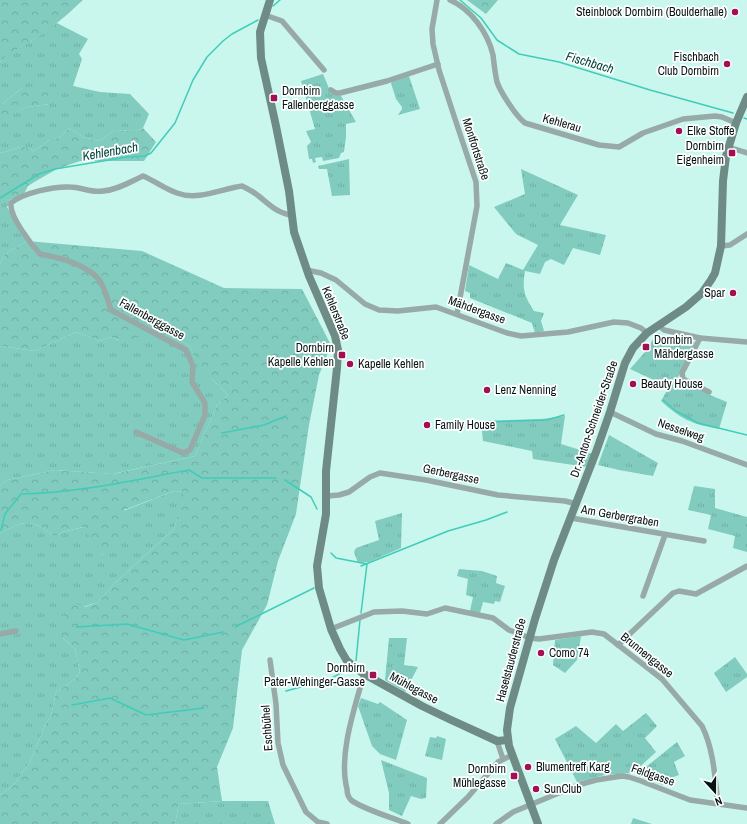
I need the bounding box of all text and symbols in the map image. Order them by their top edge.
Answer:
place label: Steinblock Dornbirn (Boulderhalle) [576,4,727,20]
marker: Steinblock Dornbirn (Boulderhalle) [730,7,740,17]
water label: Fischbach [564,48,616,77]
place label: Fischbach Club Dornbirn [658,49,719,79]
marker: Fischbach Club Dornbirn [722,59,732,69]
place label: Dornbirn Fallenberggasse [282,83,354,113]
marker: Dornbirn Fallenberggasse [269,93,279,103]
street label: Kehlerau [541,110,583,136]
street label: Montfortstraße [459,116,493,182]
place label: Elke Stoffe [687,123,734,139]
marker: Elke Stoffe [674,126,684,136]
water label: Kehlenbach [81,138,139,165]
place label: Dornbirn Eigenheim [676,138,724,168]
marker: Dornbirn Eigenheim [727,148,737,158]
street label: Kehlerstraße [318,284,354,342]
place label: Spar [704,285,726,301]
marker: Spar [728,288,738,298]
street label: Mähdergasse [446,292,508,328]
street label: Fallenberggasse [117,294,187,344]
place label: Dornbirn Mähdergasse [654,332,714,362]
place label: Dornbirn Kapelle Kehlen [268,340,334,370]
marker: Dornbirn Mähdergasse [641,342,651,352]
marker: Dornbirn Kapelle Kehlen [337,350,347,360]
place label: Kapelle Kehlen [358,356,424,372]
street label: Dr.-Anton-Schneider-Straße [566,358,622,480]
marker: Kapelle Kehlen [345,359,355,369]
place label: Beauty House [641,376,703,392]
marker: Beauty House [628,379,638,389]
place label: Lenz Nenning [495,382,557,398]
marker: Lenz Nenning [482,385,492,395]
street label: Nesselweg [656,415,707,446]
place label: Family House [435,417,495,433]
marker: Family House [422,420,432,430]
street label: Gerbergasse [422,460,480,488]
street label: Am Gerbergraben [579,501,660,531]
street label: Haselstauderstraße [492,616,530,704]
street label: Brunnengasse [617,629,677,681]
place label: Como 74 [549,645,589,661]
marker: Como 74 [536,648,546,658]
place label: Dornbirn Pater-Wehinger-Gasse [264,660,365,690]
street label: Mühlegasse [387,668,441,708]
marker: Dornbirn Pater-Wehinger-Gasse [368,670,378,680]
street label: Eschbühel [257,705,277,751]
place label: Blumentreff Karg [536,759,610,775]
street label: Feldgasse [629,760,677,790]
place label: Dornbirn Mühlegasse [453,761,506,791]
marker: Blumentreff Karg [523,762,533,772]
marker: Dornbirn Mühlegasse [509,771,519,781]
north arrow [695,772,735,812]
place label: SunClub [544,781,582,797]
marker: SunClub [531,784,541,794]
text: N [713,794,724,809]

